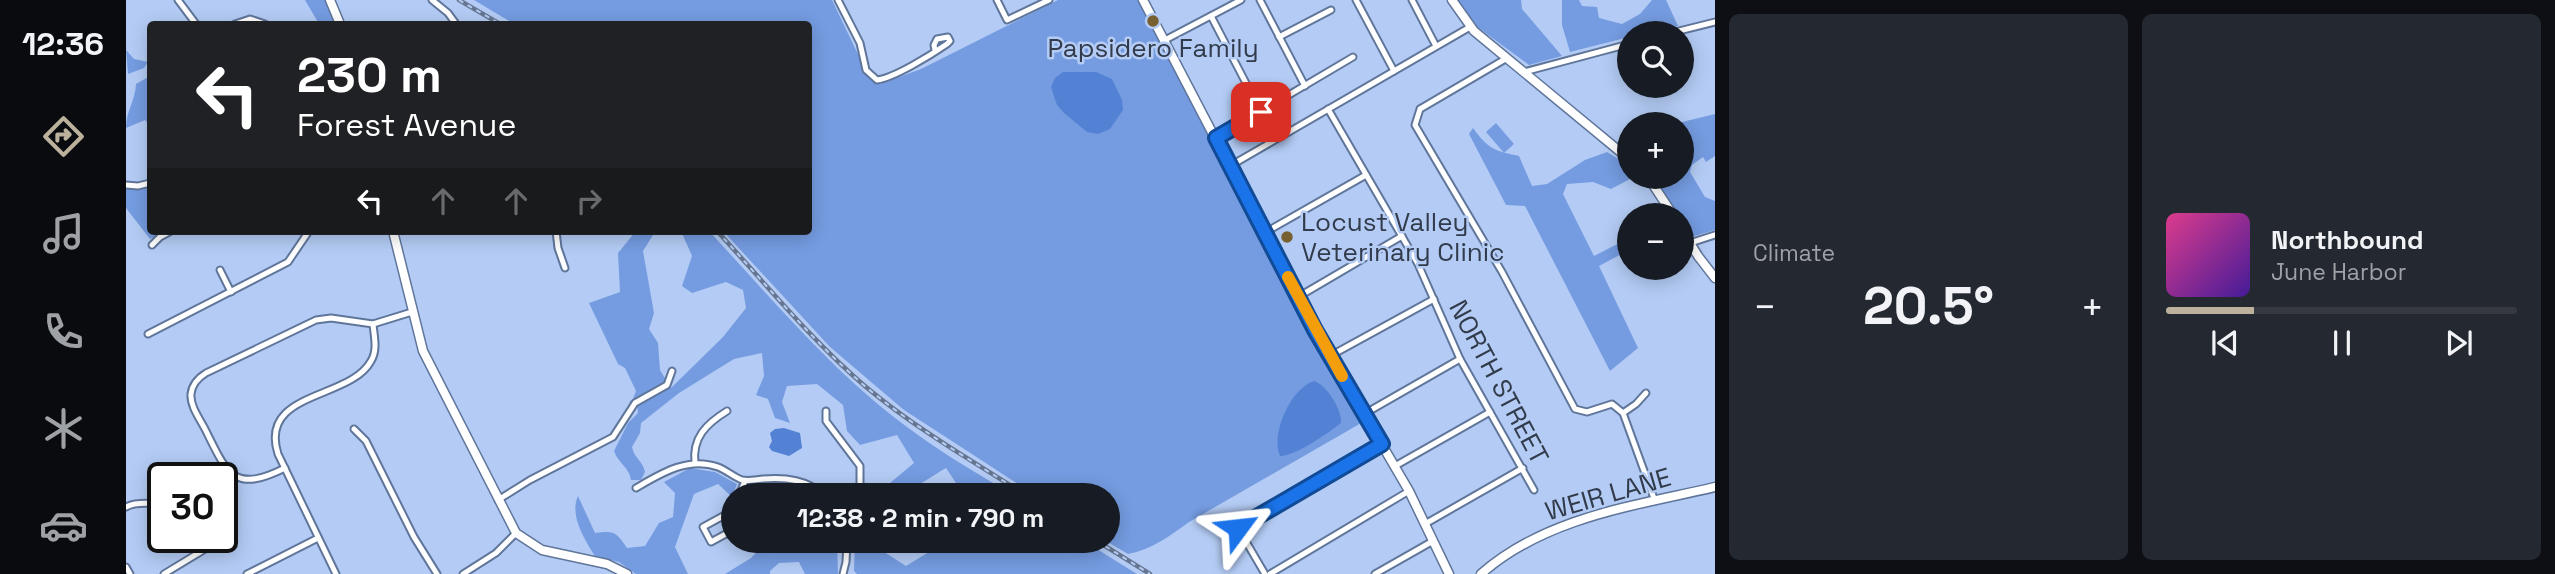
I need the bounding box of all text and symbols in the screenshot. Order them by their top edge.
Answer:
marker: Papsidero Family [1145,13,1161,29]
map controls [1617,21,1694,280]
button: search [1617,21,1694,98]
text: 12:36 [22,24,104,64]
place label: Papsidero Family [1047,31,1259,65]
text: 230 m [297,44,442,106]
icon: left [182,49,273,140]
pin [1231,82,1291,142]
icon: arrive [1242,93,1280,131]
text: Forest Avenue [297,105,516,145]
icon: directions [39,112,88,161]
button: + [1617,112,1694,189]
icon: left [351,182,389,220]
icon: ahead [424,182,462,220]
icon: ahead [497,182,535,220]
icon: right [570,182,608,220]
button: − [1617,203,1694,280]
place label: Locust Valley Veterinary Clinic [1301,205,1505,269]
icon: music [39,209,88,258]
text: Northbound [2271,223,2424,257]
marker: Locust Valley Veterinary Clinic [1279,229,1295,245]
text: Climate [1753,238,1835,268]
text: June Harbor [2271,257,2406,287]
text: 20.5° [1863,273,1994,339]
text: − [1753,283,1777,331]
text: + [2080,283,2104,331]
street label: NORTH STREET [1441,294,1557,470]
icon: phone [39,307,88,356]
icon: previous [2206,324,2244,362]
icon: pause [2323,324,2361,362]
icon: next [2440,324,2478,362]
icon: climate [39,404,88,453]
street label: WEIR LANE [1541,460,1675,528]
speed limit sign: 30 [147,462,238,553]
position arrow [1201,491,1275,565]
icon: car [39,501,88,550]
text: 12:38 · 2 min · 790 m [797,501,1044,535]

